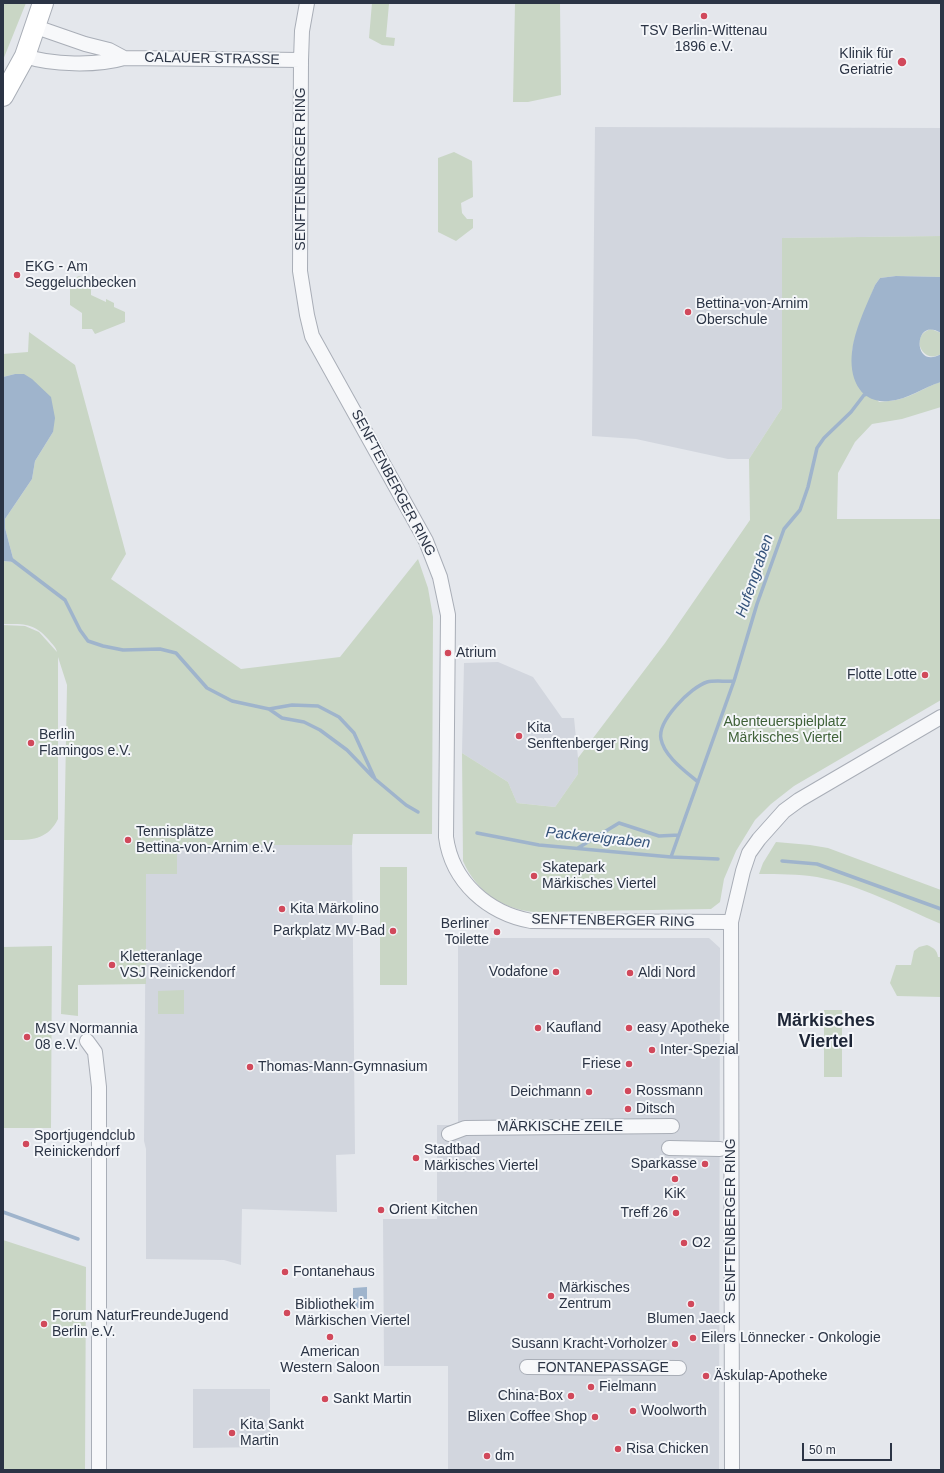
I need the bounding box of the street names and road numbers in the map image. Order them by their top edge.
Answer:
street label: CALAUER STRASSE [144,49,280,69]
street label: SENFTENBERGER RING [293,87,309,251]
street label: SENFTENBERGER RING [347,407,439,559]
street label: SENFTENBERGER RING [531,911,695,931]
street label: MÄRKISCHE ZEILE [497,1119,623,1135]
street label: SENFTENBERGER RING [723,1138,739,1302]
street label: FONTANEPASSAGE [537,1360,669,1376]

